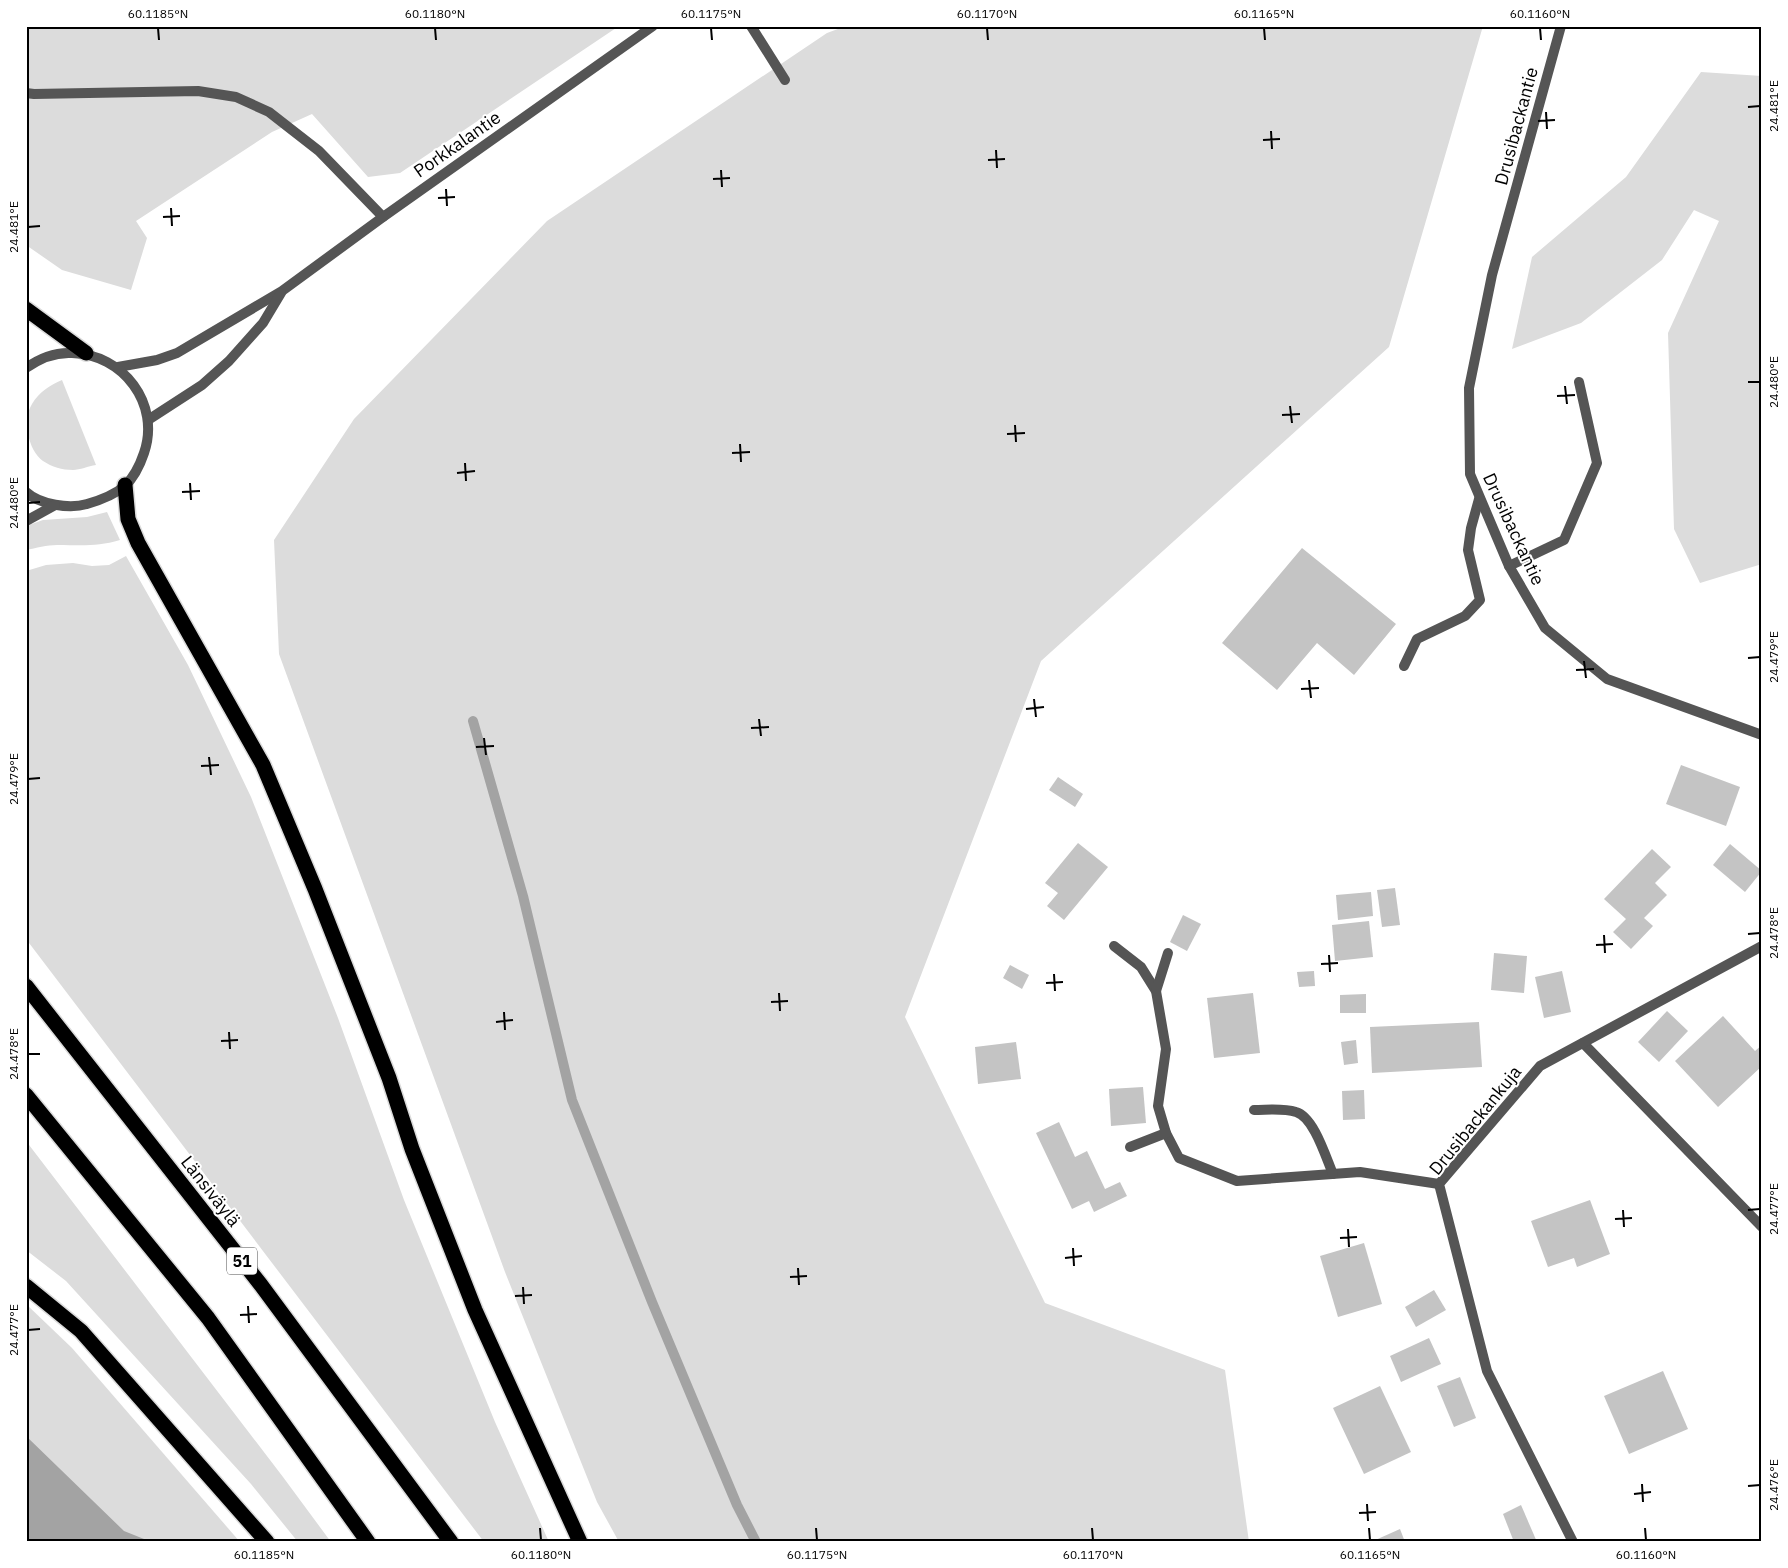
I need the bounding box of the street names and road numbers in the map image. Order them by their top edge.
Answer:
street label: Drusibackantie [1489,64,1543,188]
street label: Porkkalantie [409,106,505,182]
street label: Drusibackantie [1478,469,1550,589]
street label: Drusibackankuja [1424,1060,1526,1179]
street label: Länsiväylä [176,1151,246,1231]
road number: 51 [227,1248,257,1274]

